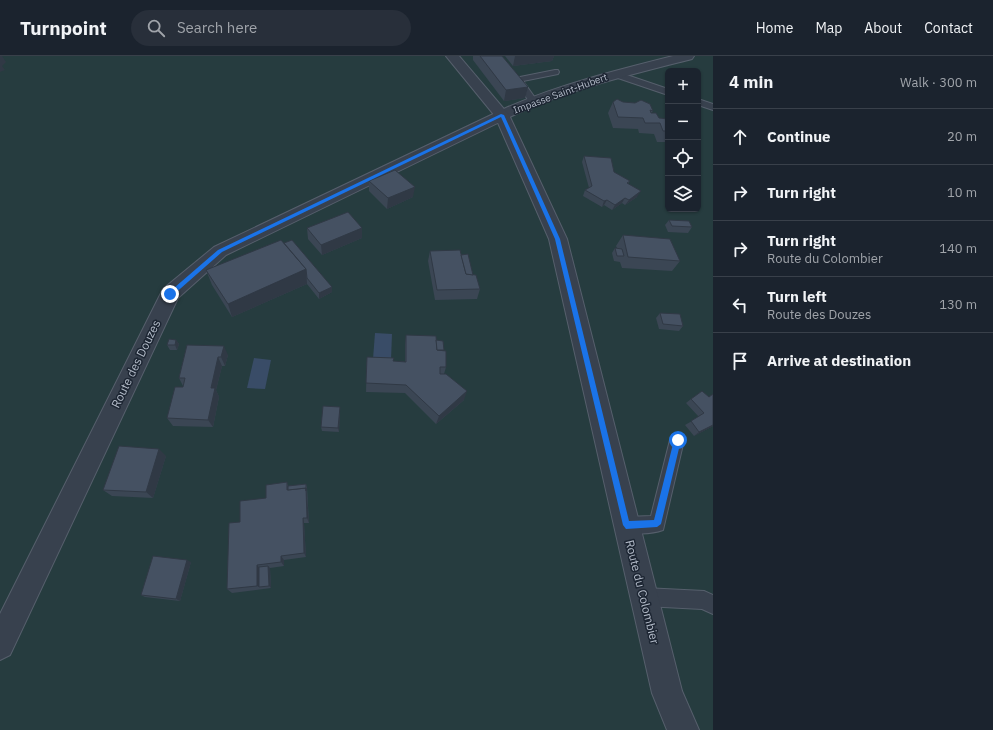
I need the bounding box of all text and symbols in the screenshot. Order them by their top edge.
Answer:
search box [131,10,411,46]
text: Turnpoint [20,16,107,40]
icon: search [145,17,167,39]
text: Search here [177,18,257,37]
text: Home [756,19,793,37]
text: Map [815,19,842,37]
text: About [864,19,902,37]
text: Contact [924,19,973,37]
map controls [665,68,701,212]
button: + [665,68,701,104]
street label: Impasse Saint-Hubert [511,70,610,117]
text: 4 min [729,71,773,93]
text: Walk · 300 m [900,74,977,91]
button: − [665,104,701,140]
icon: ahead [729,126,751,148]
text: Continue [767,127,831,146]
text: 20 m [947,128,977,145]
button: locate [665,140,701,176]
button: layers [665,176,701,212]
icon: right [729,182,751,204]
text: Turn right [767,183,836,202]
text: 10 m [947,184,977,201]
text: Turn right [767,231,836,250]
icon: right [729,238,751,260]
text: 140 m [939,240,977,257]
text: Route du Colombier [767,250,883,267]
route end [161,285,179,303]
text: Turn left [767,287,827,306]
icon: left [729,294,751,316]
text: 130 m [939,296,977,313]
text: Route des Douzes [767,306,871,323]
street label: Route des Douzes [108,317,163,410]
icon: arrive [729,350,751,372]
text: Arrive at destination [767,351,911,370]
route start [669,431,687,449]
street label: Route du Colombier [622,538,663,646]

